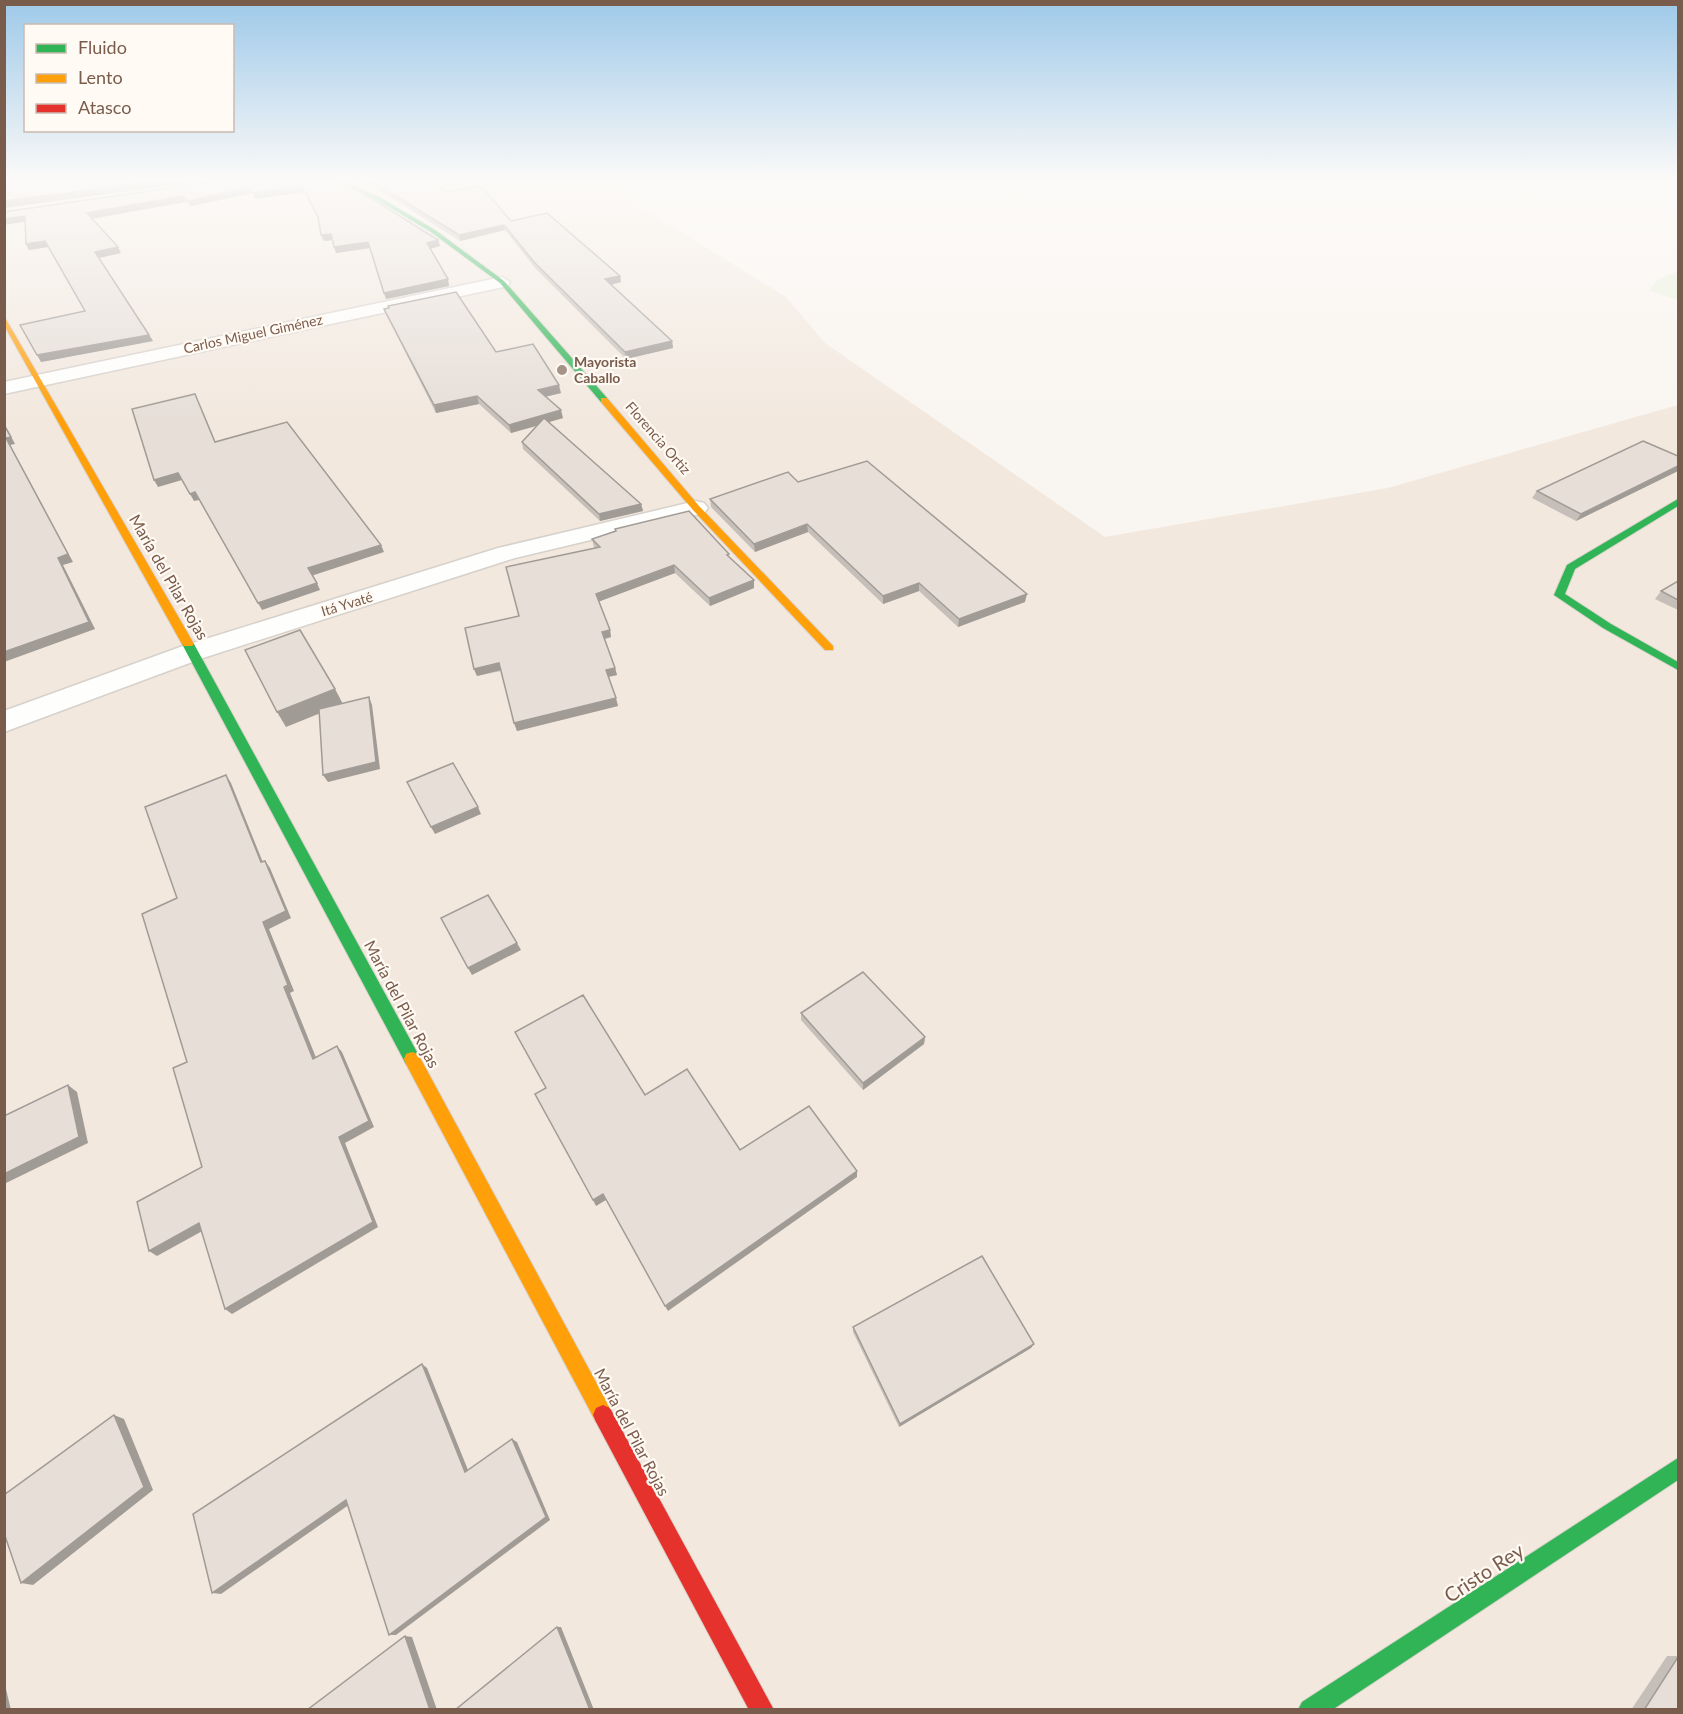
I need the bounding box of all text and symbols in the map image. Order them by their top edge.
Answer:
legend [24,24,234,132]
text: Fluido [78,36,127,58]
text: Lento [78,66,123,88]
text: Atasco [78,96,131,118]
street label: Carlos Miguel Giménez [182,310,324,357]
place label: Mayorista Caballo [574,353,636,386]
marker: Mayorista Caballo [555,363,569,377]
street label: Florencia Ortiz [622,398,695,477]
street label: María del Pilar Rojas [126,511,213,643]
street label: Itá Yvaté [319,588,375,619]
street label: María del Pilar Rojas [361,937,444,1071]
street label: María del Pilar Rojas [591,1365,674,1499]
street label: Cristo Rey [1439,1537,1528,1607]

